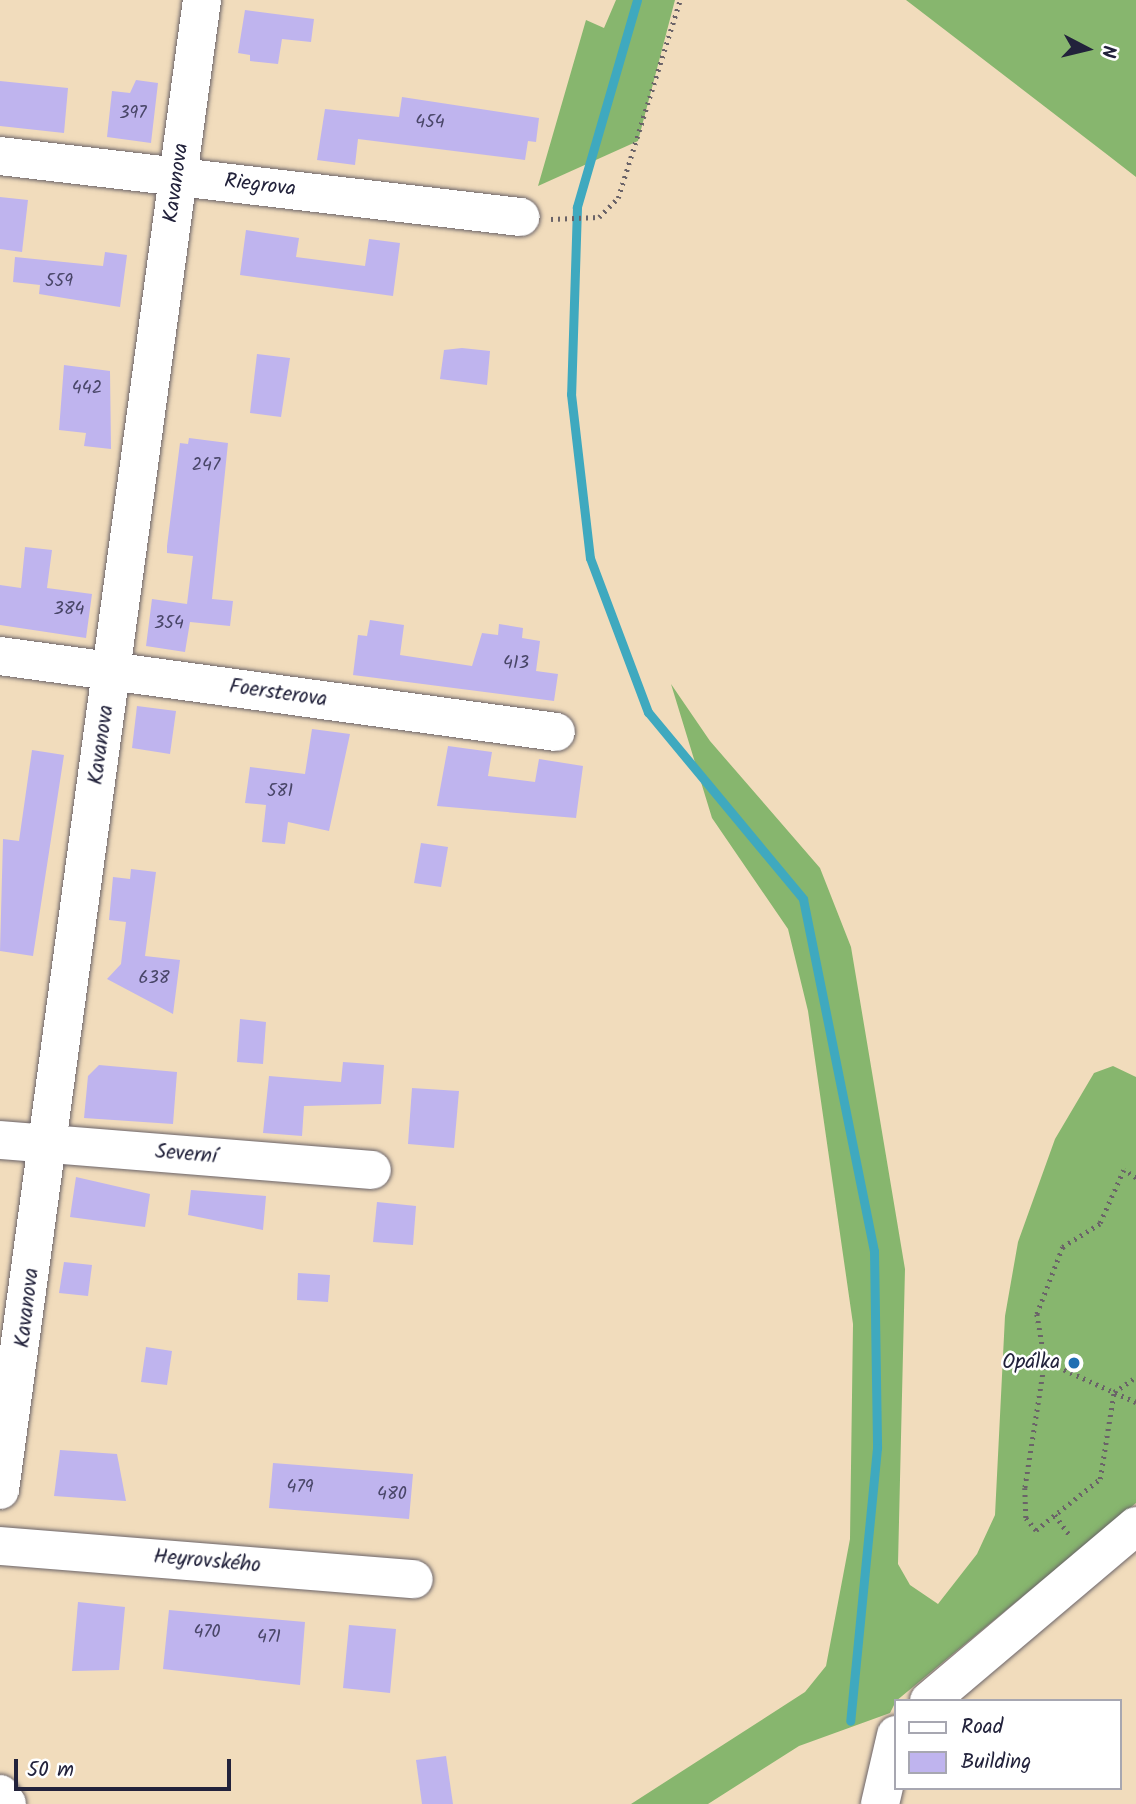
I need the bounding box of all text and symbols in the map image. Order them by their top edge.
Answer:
north arrow [1052,14,1122,84]
text: N [1092,44,1123,59]
house number: 397 [119,103,147,125]
house number: 454 [415,112,445,134]
street label: Kavanova [159,141,195,225]
street label: Riegrova [223,169,297,203]
house number: 559 [45,271,73,293]
house number: 442 [72,378,102,400]
house number: 247 [192,455,220,477]
house number: 384 [53,599,85,621]
house number: 354 [154,613,184,635]
house number: 413 [503,653,529,675]
street label: Foersterova [227,675,329,713]
street label: Kavanova [84,703,120,787]
house number: 581 [267,781,293,803]
house number: 638 [138,968,170,990]
street label: Severní [154,1140,218,1170]
street label: Kavanova [11,1267,45,1349]
place label: Opálka [1002,1350,1060,1376]
marker: Opálka [1066,1355,1082,1371]
house number: 479 [287,1477,313,1499]
house number: 480 [377,1484,407,1506]
street label: Heyrovského [152,1545,262,1579]
house number: 470 [193,1622,221,1644]
house number: 471 [257,1627,281,1649]
legend [894,1699,1122,1790]
text: Road [961,1711,1003,1744]
scale bar [18,1744,234,1788]
text: Building [961,1746,1031,1779]
text: 50 m [27,1754,74,1787]

